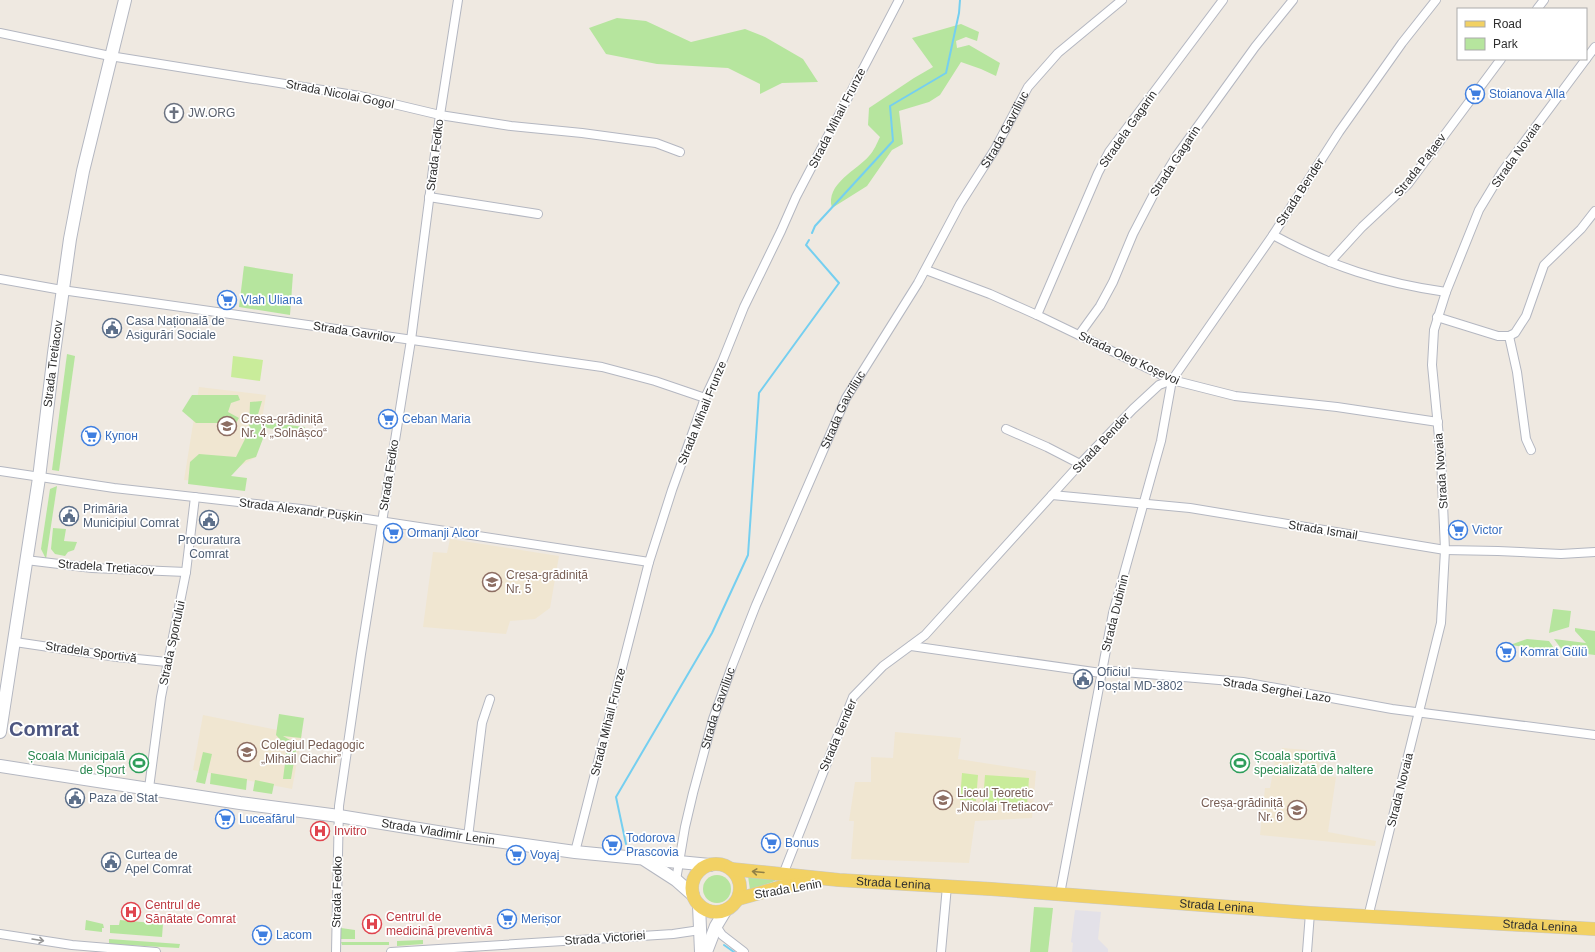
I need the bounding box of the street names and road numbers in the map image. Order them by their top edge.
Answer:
street label: Strada Mihail Frunze [806,65,869,171]
street label: Strada Nicolai Gogol [285,77,395,111]
street label: Stradela Gagarin [1096,88,1160,170]
street label: Strada Gavriliuc [978,89,1031,170]
street label: Strada Fedko [424,118,446,192]
street label: Strada Novaia [1488,120,1544,190]
street label: Strada Gagarin [1147,123,1203,199]
street label: Strada Pațaev [1391,131,1449,199]
street label: Strada Bender [1273,156,1327,228]
street label: Strada Tretiacov [41,319,66,408]
street label: Strada Gavrilov [312,319,396,345]
street label: Strada Oleg Koşevoi [1076,328,1182,388]
street label: Strada Mihail Frunze [675,359,729,467]
street label: Strada Gavriliuc [818,368,868,451]
street label: Strada Bender [1069,410,1133,476]
street label: Strada Novaia [1431,432,1451,509]
street label: Strada Fedko [376,438,402,512]
street label: Strada Alexandr Pușkin [238,495,364,525]
street label: Strada Ismail [1287,518,1359,542]
street label: Stradela Tretiacov [57,557,155,577]
street label: Strada Dubinin [1099,573,1131,653]
street label: Strada Sportului [156,599,188,687]
street label: Stradela Sportivă [44,639,138,665]
street label: Strada Gavriliuc [698,665,738,751]
street label: Strada Mihail Frunze [588,666,628,777]
street label: Strada Serghei Lazo [1222,675,1332,706]
street label: Strada Bender [816,697,860,773]
street label: Strada Novaia [1384,751,1416,829]
street label: Strada Vladimir Lenin [380,816,496,848]
street label: Strada Fedko [329,856,345,928]
street label: Strada Lenina [856,874,931,892]
street label: Strada Lenin [753,876,823,902]
street label: Strada Lenina [1179,896,1255,916]
street label: Strada Lenina [1502,917,1578,935]
street label: Strada Victoriei [564,928,646,948]

